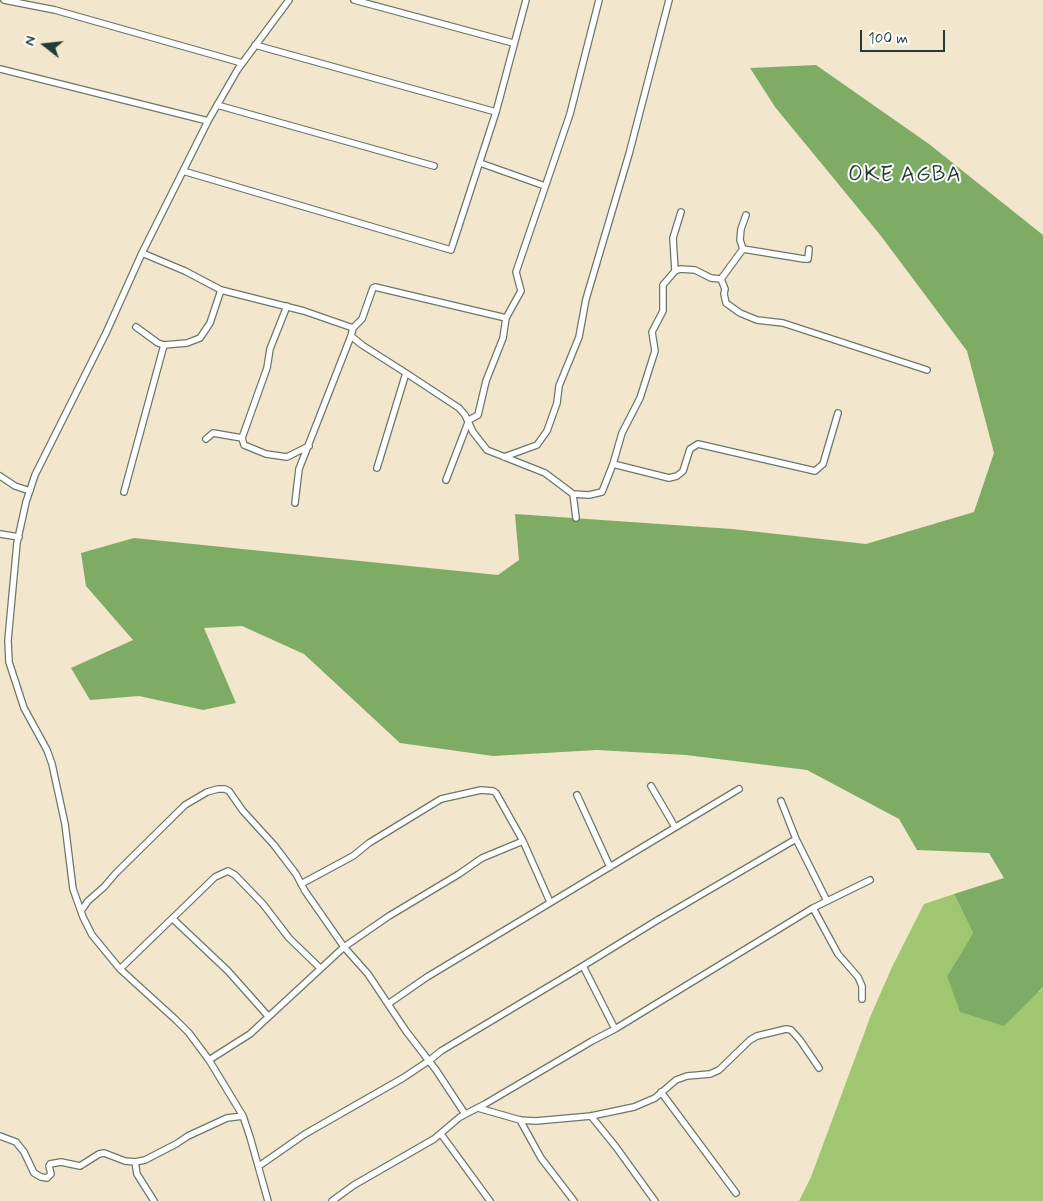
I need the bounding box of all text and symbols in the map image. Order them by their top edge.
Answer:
north arrow [20,20,70,70]
scale bar [863,20,948,52]
text: 100 m [868,29,908,49]
text: N [21,34,41,48]
district label: OKE AGBA [846,163,964,189]

